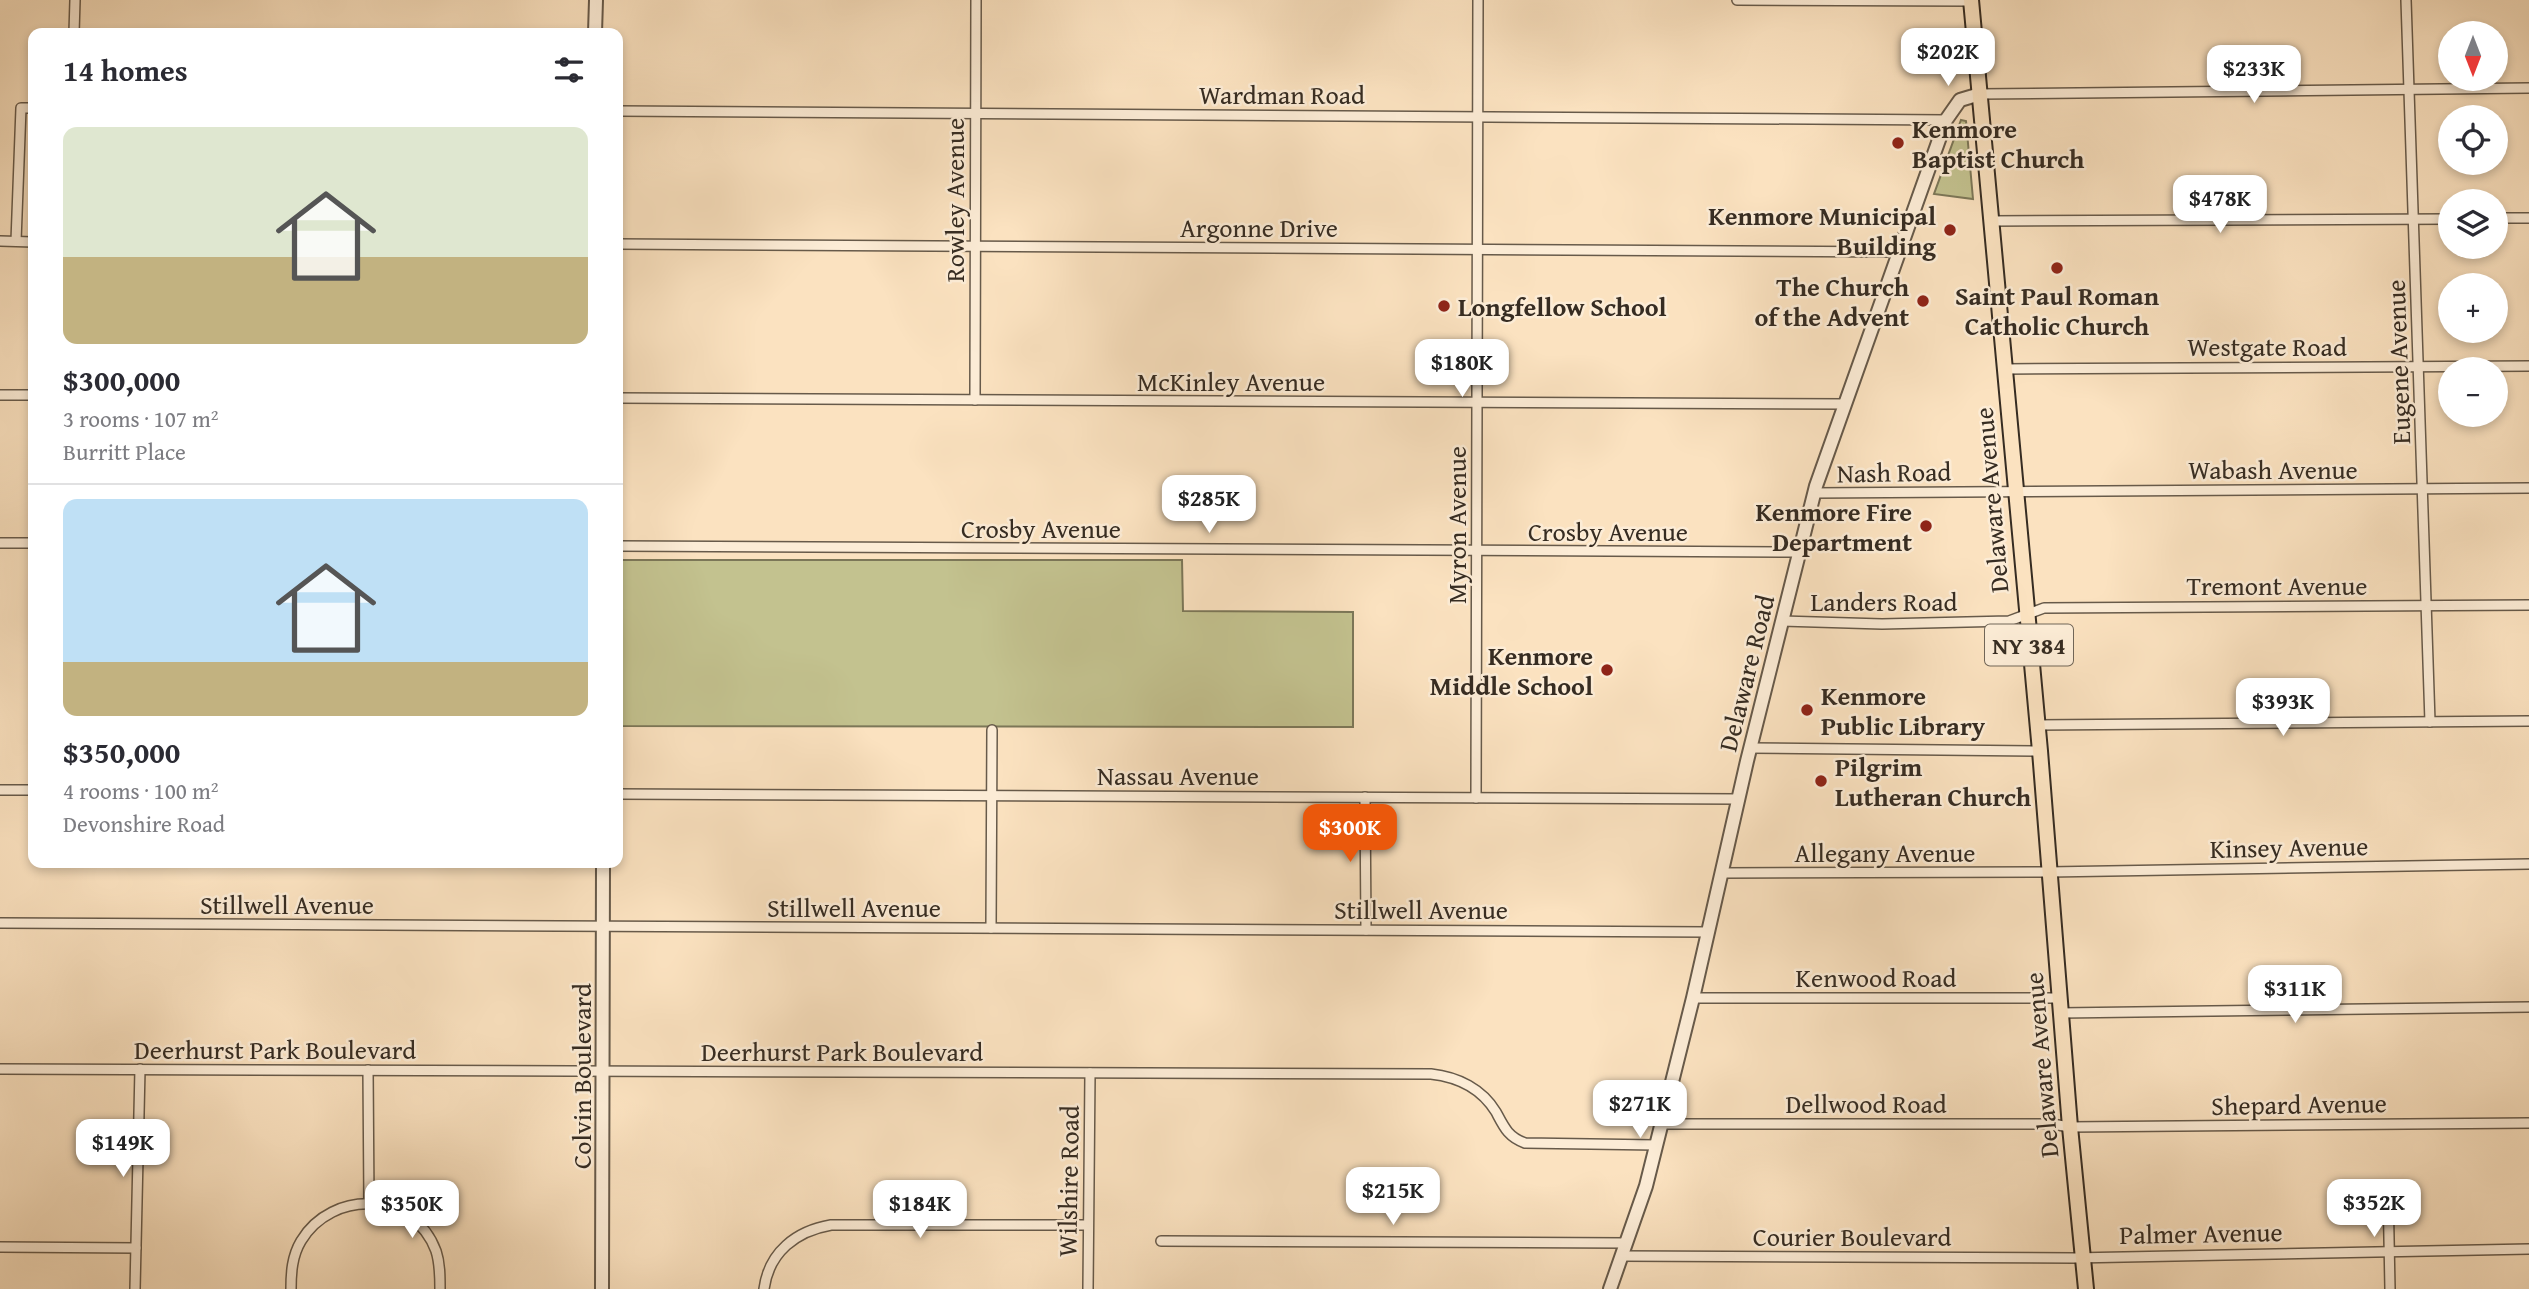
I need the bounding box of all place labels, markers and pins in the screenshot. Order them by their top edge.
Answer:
pin: $202K [1899,28,1997,88]
pin: $233K [2205,46,2303,105]
place label: Kenmore Baptist Church [1912,109,2085,178]
marker: Kenmore Baptist Church [1890,135,1906,151]
pin: $478K [2171,176,2269,235]
place label: Kenmore Municipal Building [1708,196,1936,265]
marker: Kenmore Municipal Building [1942,222,1958,238]
marker: Saint Paul Roman Catholic Church [2049,260,2065,276]
place label: The Church of the Advent [1754,267,1910,336]
place label: Saint Paul Roman Catholic Church [1955,276,2160,345]
place label: Longfellow School [1458,287,1667,326]
marker: The Church of the Advent [1915,293,1931,309]
marker: Longfellow School [1436,298,1452,314]
pin: $180K [1413,340,1511,399]
pin: $285K [1160,476,1258,535]
place label: Kenmore Fire Department [1755,492,1912,561]
marker: Kenmore Fire Department [1918,518,1934,534]
place label: Kenmore Middle School [1430,636,1593,705]
marker: Kenmore Middle School [1599,662,1615,678]
place label: Kenmore Public Library [1821,676,1986,745]
pin: $393K [2234,678,2332,738]
marker: Kenmore Public Library [1799,702,1815,718]
place label: Pilgrim Lutheran Church [1835,747,2032,816]
marker: Pilgrim Lutheran Church [1813,773,1829,789]
pin: $300K [1301,804,1399,864]
pin: $311K [2246,965,2344,1025]
pin: $271K [1591,1080,1689,1140]
pin: $149K [74,1120,172,1179]
pin: $215K [1344,1168,1442,1227]
pin: $350K [363,1180,461,1240]
pin: $184K [871,1180,969,1240]
pin: $352K [2325,1180,2423,1239]

